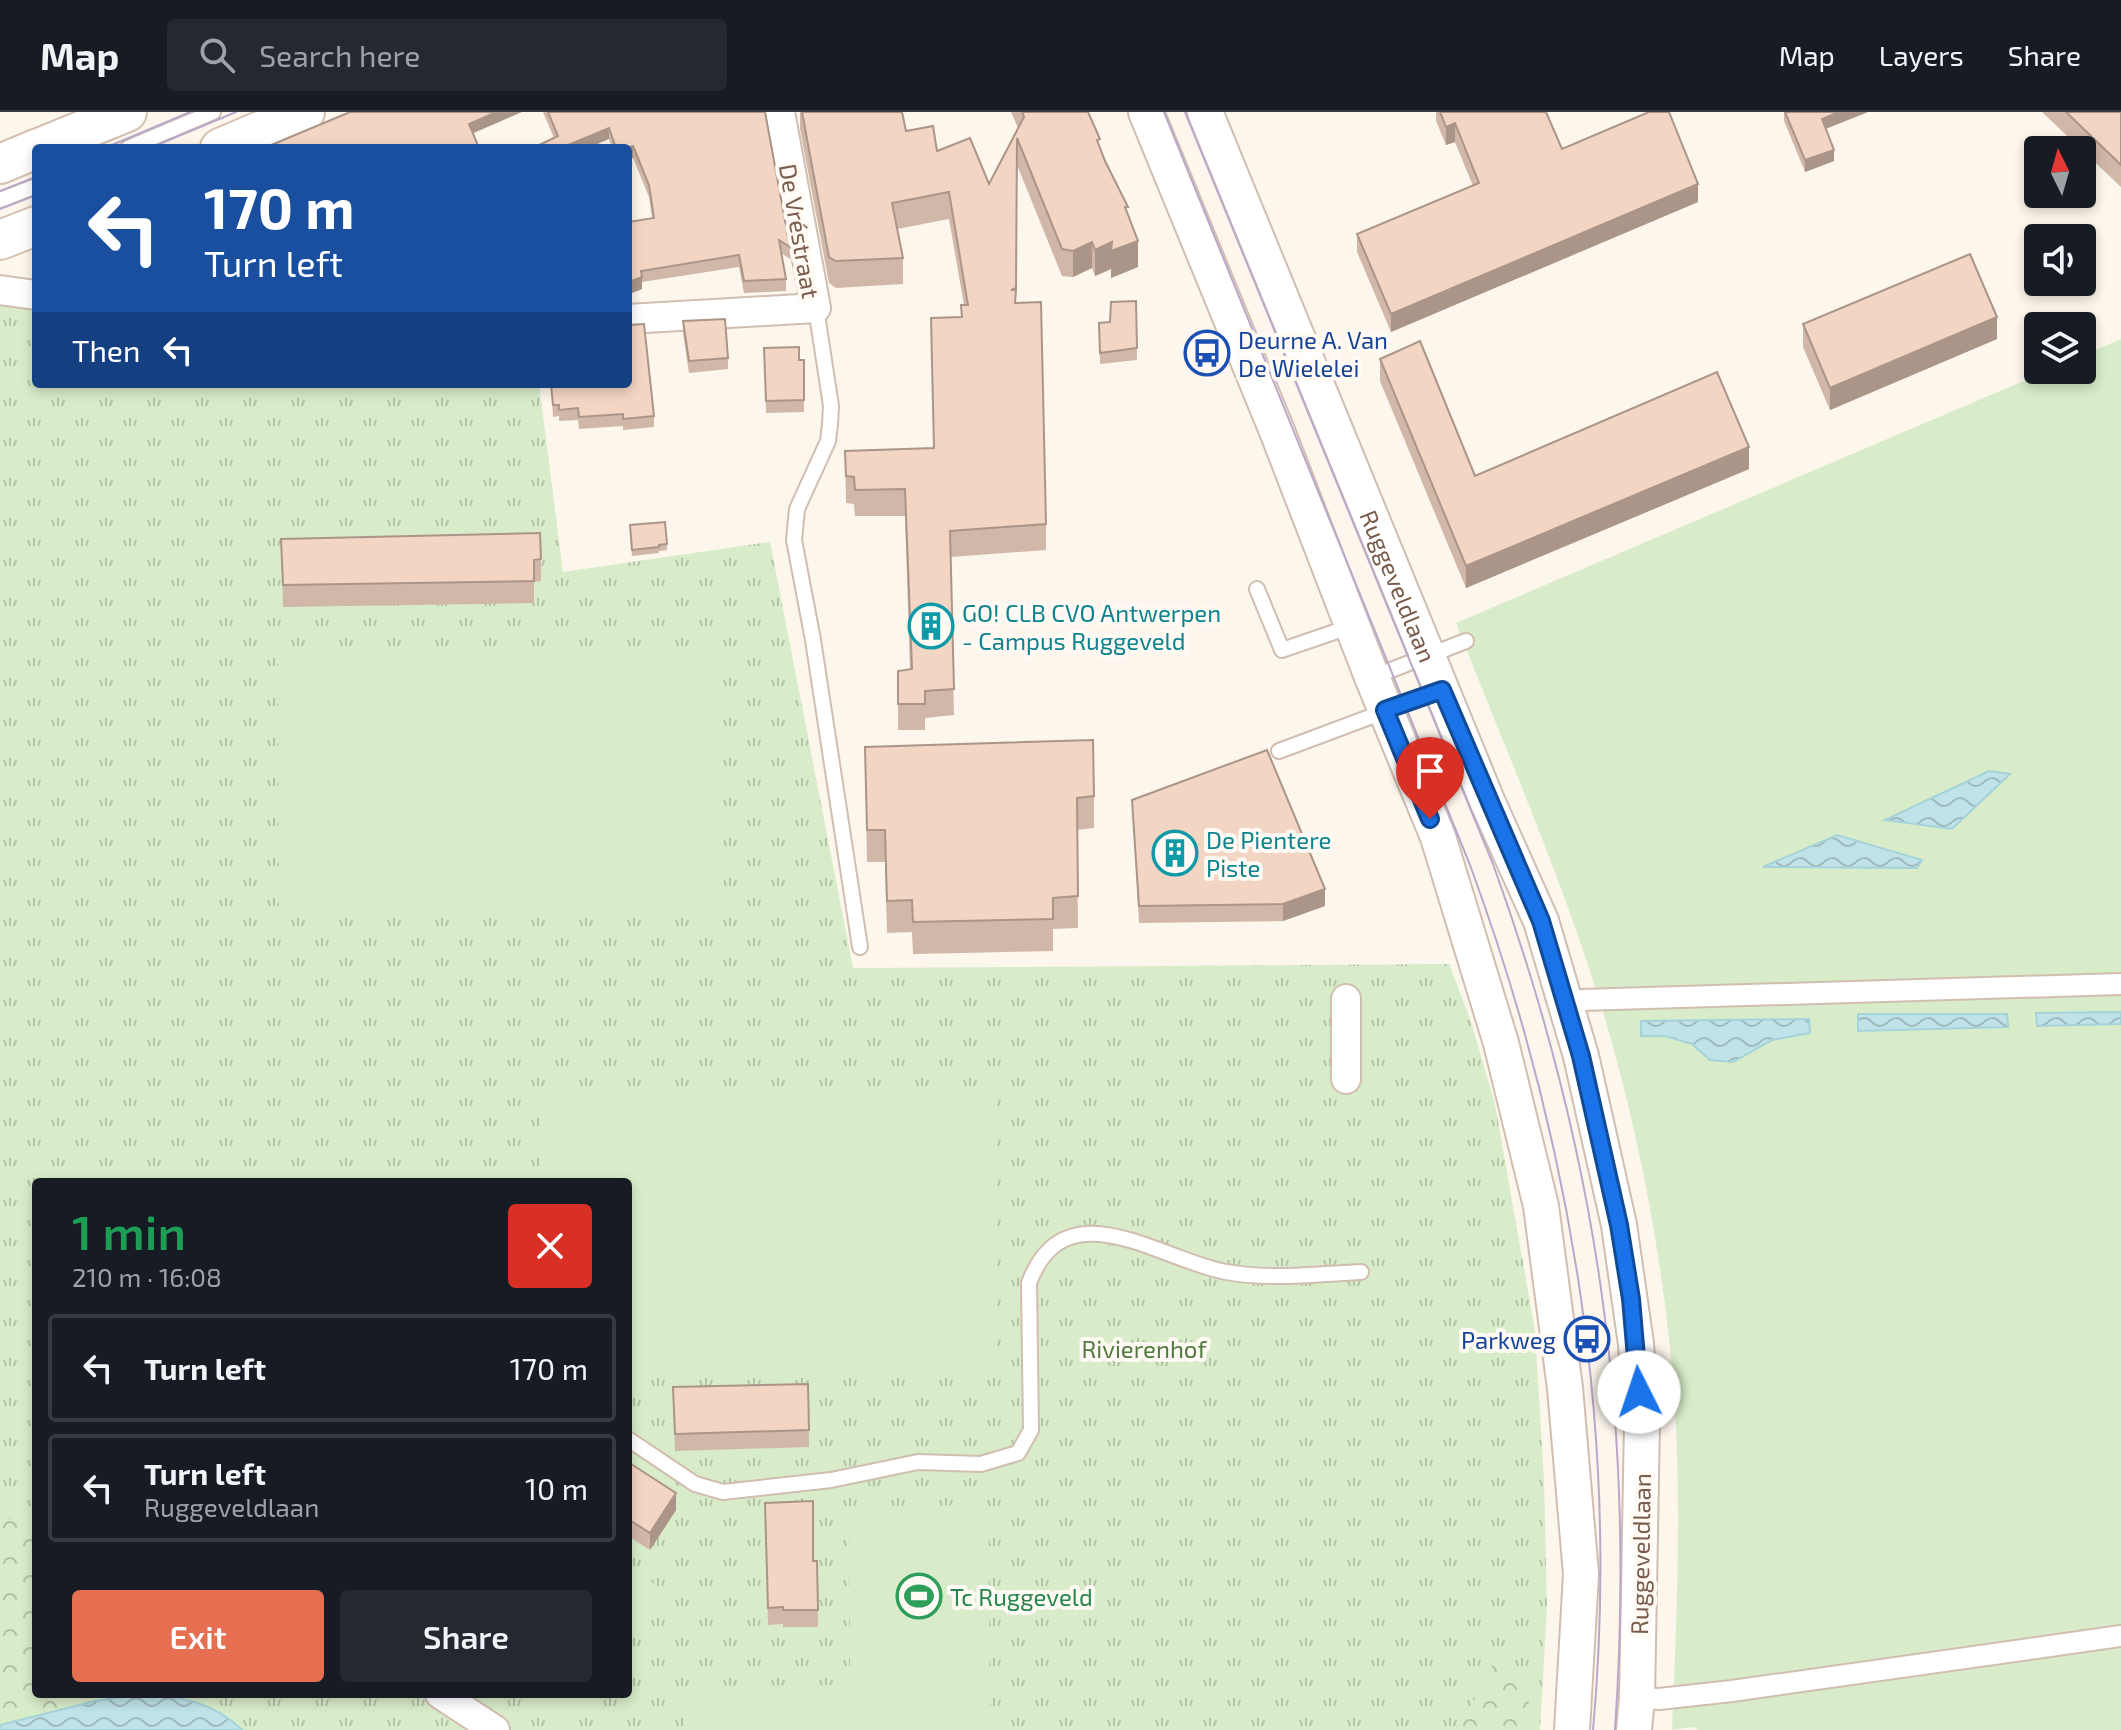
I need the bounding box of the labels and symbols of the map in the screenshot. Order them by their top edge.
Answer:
north arrow [2024,136,2096,208]
street label: De Vréstraat [774,161,826,301]
place label: Deurne A. Van De Wielelei [1238,325,1388,382]
bus stop icon: Deurne A. Van De Wielelei [1183,329,1231,377]
street label: Ruggeveldlaan [1355,505,1443,666]
place label: GO! CLB CVO Antwerpen - Campus Ruggeveld [962,598,1221,655]
building icon: GO! CLB CVO Antwerpen - Campus Ruggeveld [907,602,955,650]
pin [1396,737,1464,819]
place label: De Pientere Piste [1206,825,1331,882]
building icon: De Pientere Piste [1151,829,1199,877]
bus stop icon: Parkweg [1563,1315,1611,1363]
place label: Parkweg [1461,1325,1556,1354]
park label: Rivierenhof [1081,1334,1207,1363]
position arrow [1597,1350,1681,1434]
street label: Ruggeveldlaan [1624,1473,1656,1635]
sports icon: Tc Ruggeveld [895,1572,943,1620]
place label: Tc Ruggeveld [950,1582,1093,1611]

